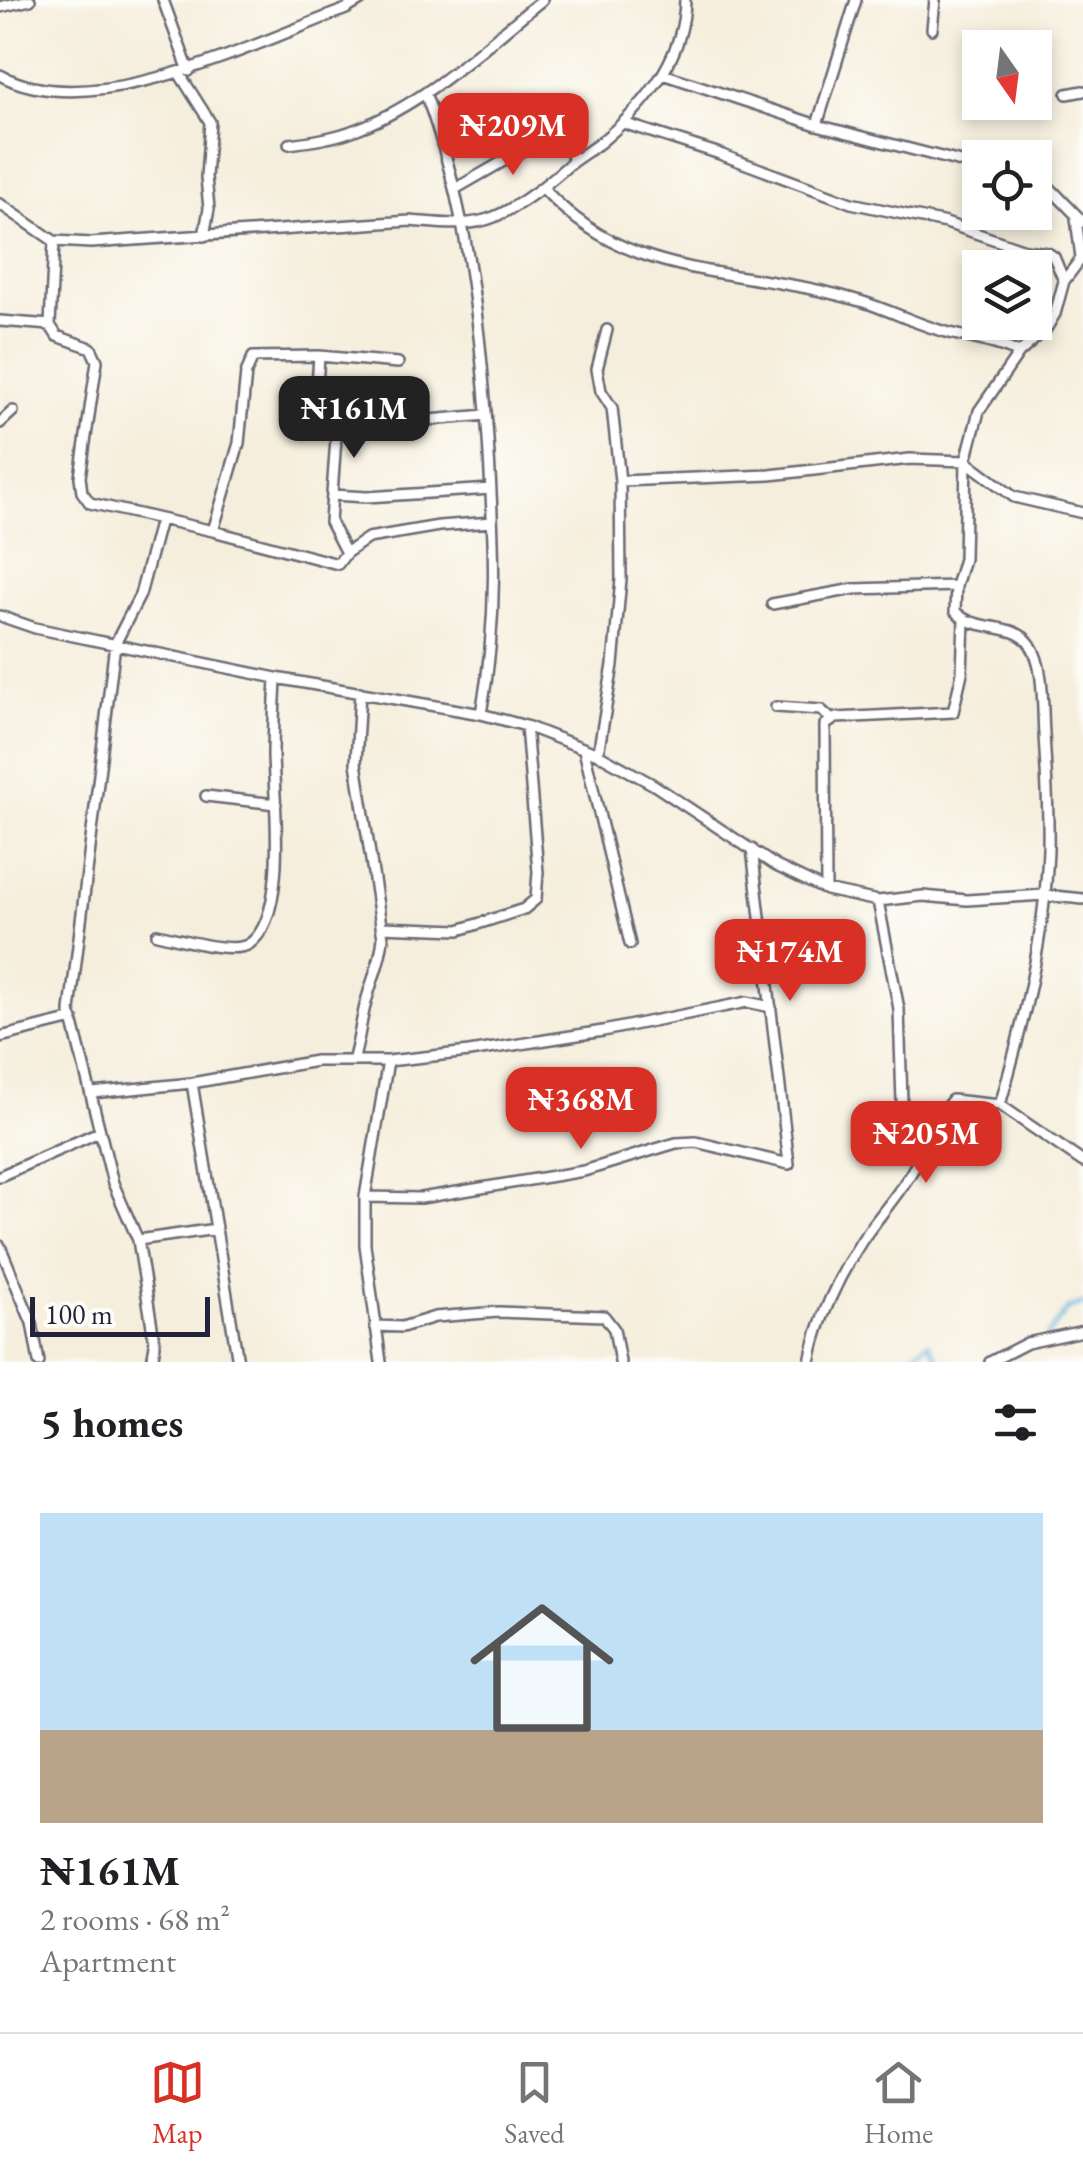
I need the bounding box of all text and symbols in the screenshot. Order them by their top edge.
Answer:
north arrow [962,30,1052,120]
map controls [962,30,1052,340]
pin: ₦209M [443,93,583,178]
text: ₦209M [460,104,566,146]
button: locate [962,140,1052,230]
button: layers [962,250,1052,340]
pin: ₦161M [284,376,424,461]
text: ₦161M [301,387,407,429]
pin: ₦174M [720,919,860,1004]
text: ₦174M [737,930,843,972]
pin: ₦368M [511,1067,651,1152]
text: ₦368M [528,1078,634,1120]
pin: ₦205M [856,1101,996,1186]
text: ₦205M [873,1112,979,1154]
scale bar [30,1292,210,1336]
text: 100 m [45,1296,113,1332]
text: 5 homes [40,1395,183,1450]
icon: filters [988,1395,1043,1450]
icon: home [452,1578,632,1758]
text: ₦161M [40,1843,180,1898]
text: 2 rooms · 68 m² [40,1898,230,1940]
text: Apartment [40,1940,176,1982]
tab: Map [150,2055,205,2151]
tab: Saved [504,2055,564,2151]
tab: Home [864,2055,933,2151]

